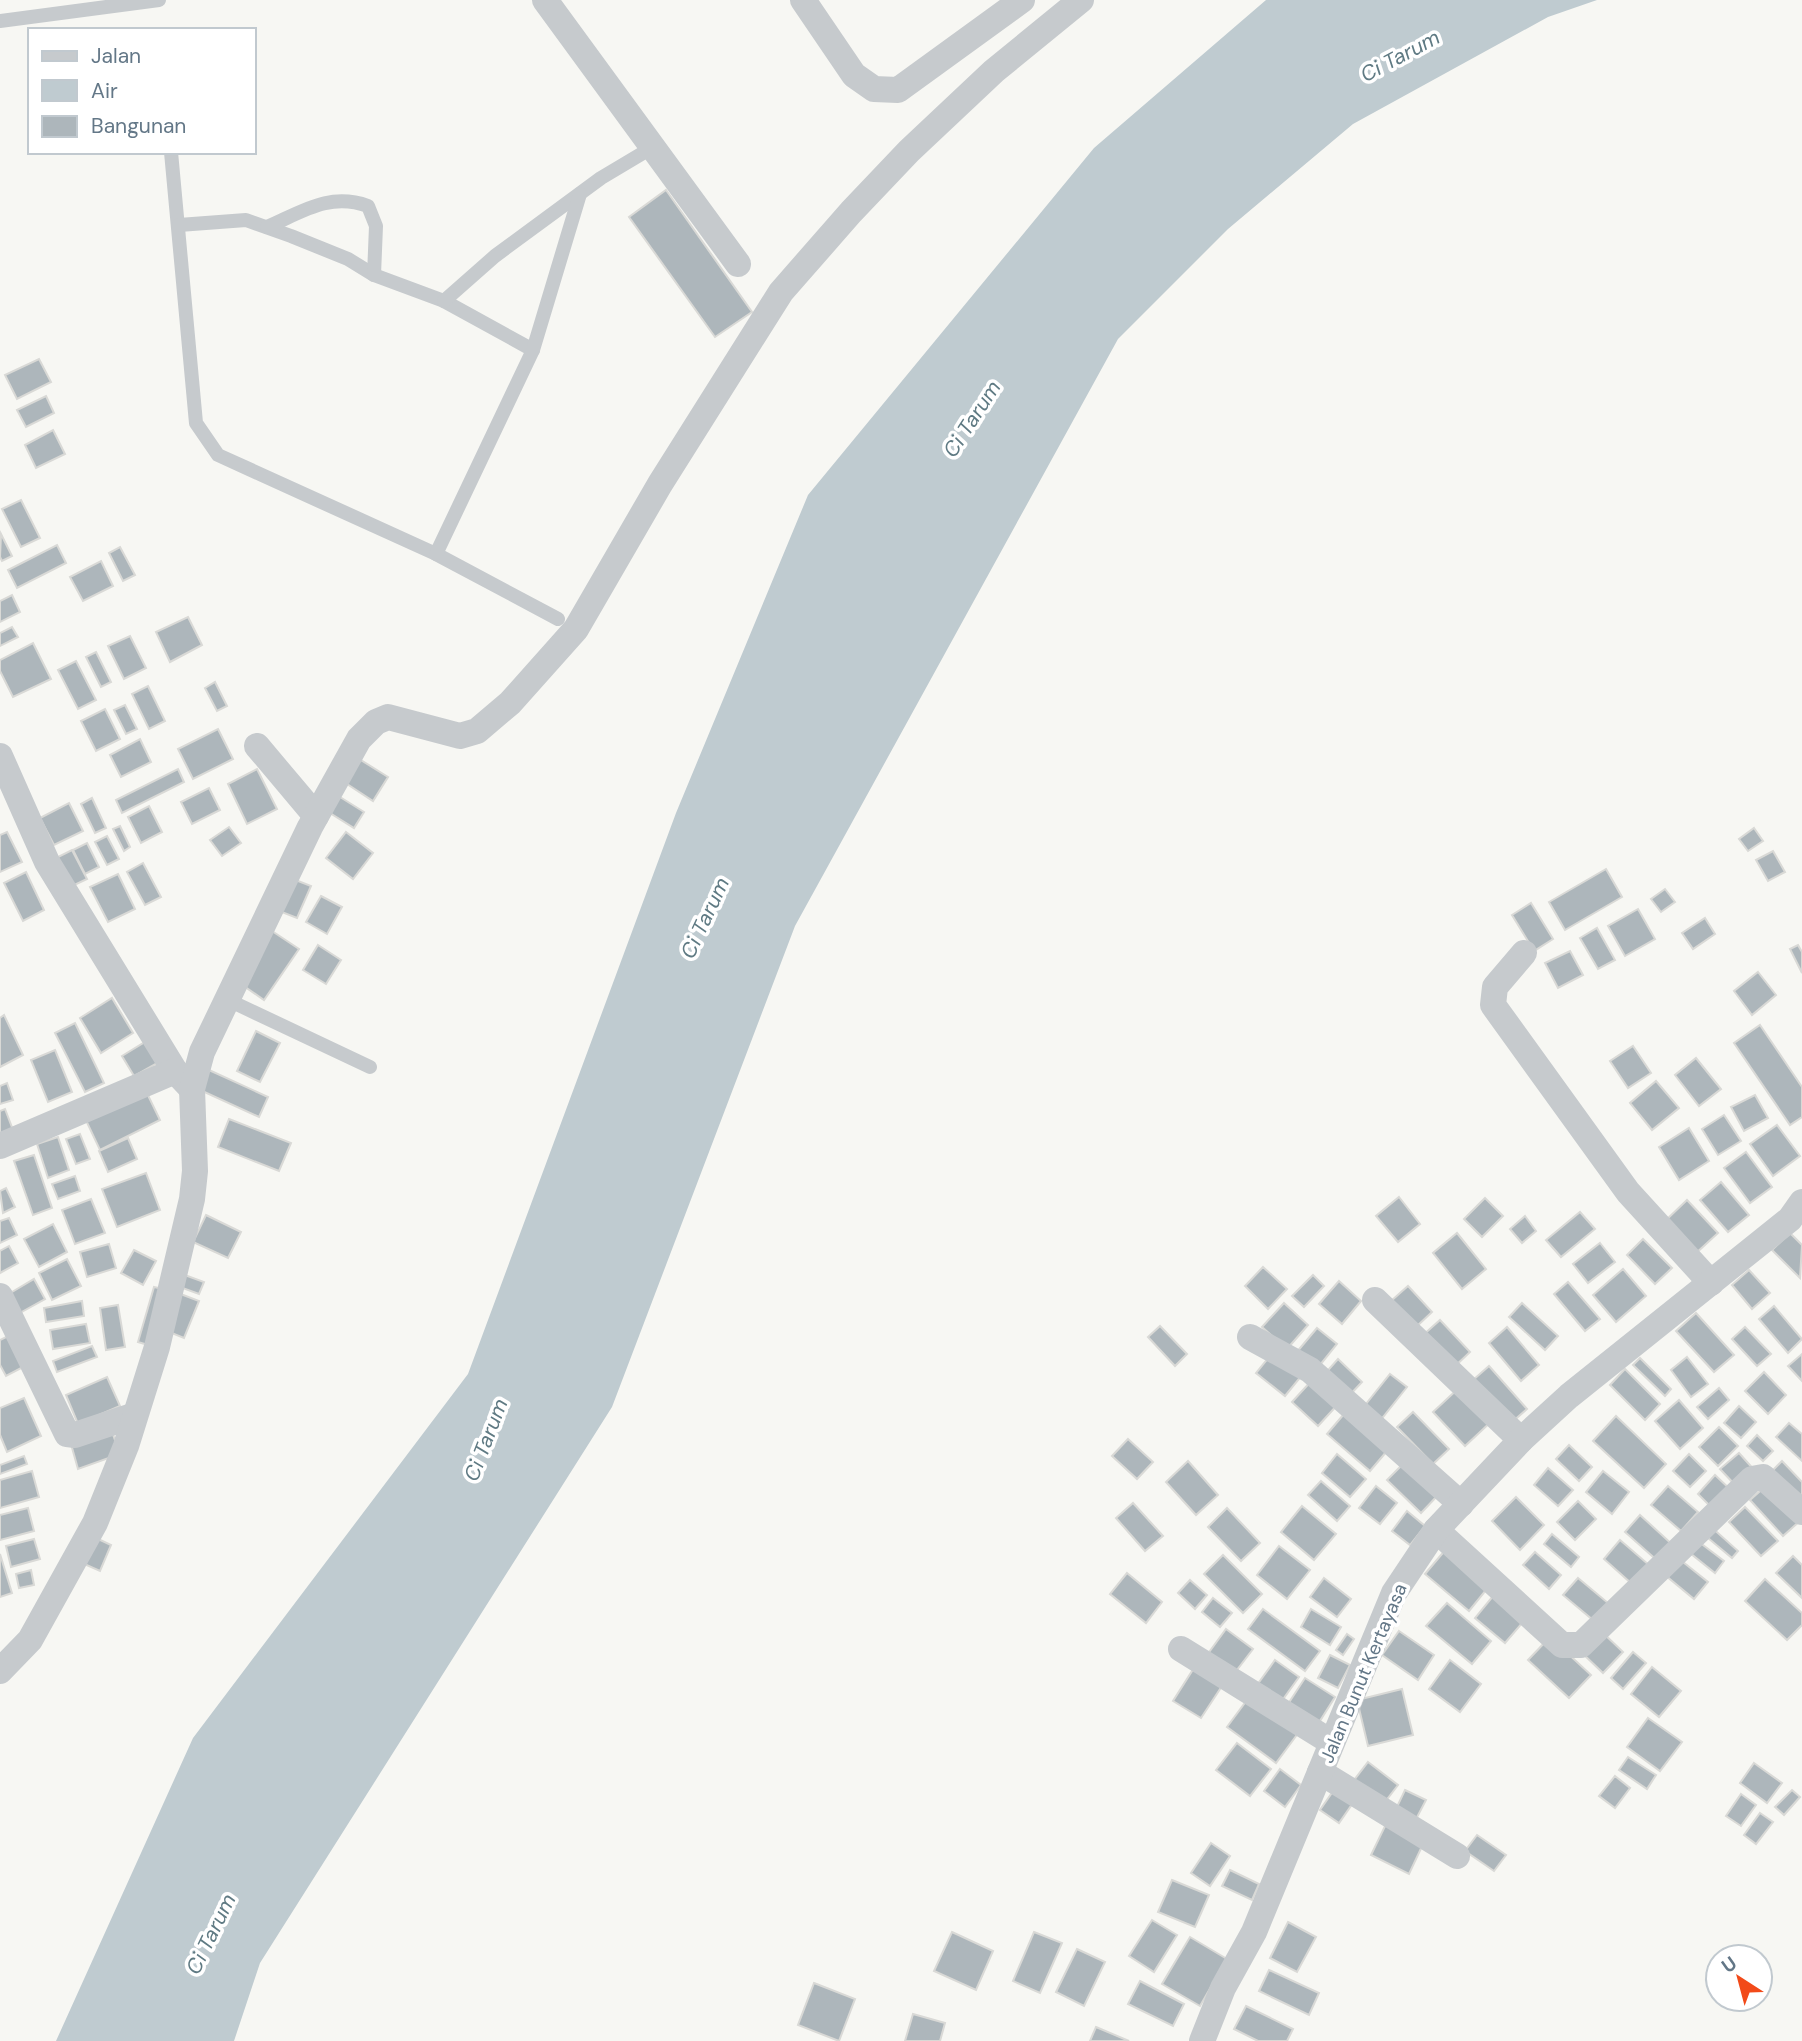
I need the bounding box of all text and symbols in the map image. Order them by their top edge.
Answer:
water label: Ci Tarum [1355,23,1445,89]
legend [28,28,256,154]
text: Jalan [91,42,141,70]
text: Air [91,77,118,105]
text: Bangunan [91,112,186,140]
water label: Ci Tarum [937,375,1007,463]
water label: Ci Tarum [674,873,736,963]
water label: Ci Tarum [457,1395,515,1485]
street label: Jalan Bunut Kertayasa [1314,1579,1413,1767]
water label: Ci Tarum [179,1889,243,1979]
north arrow [1704,1943,1774,2013]
text: U [1717,1951,1742,1979]

